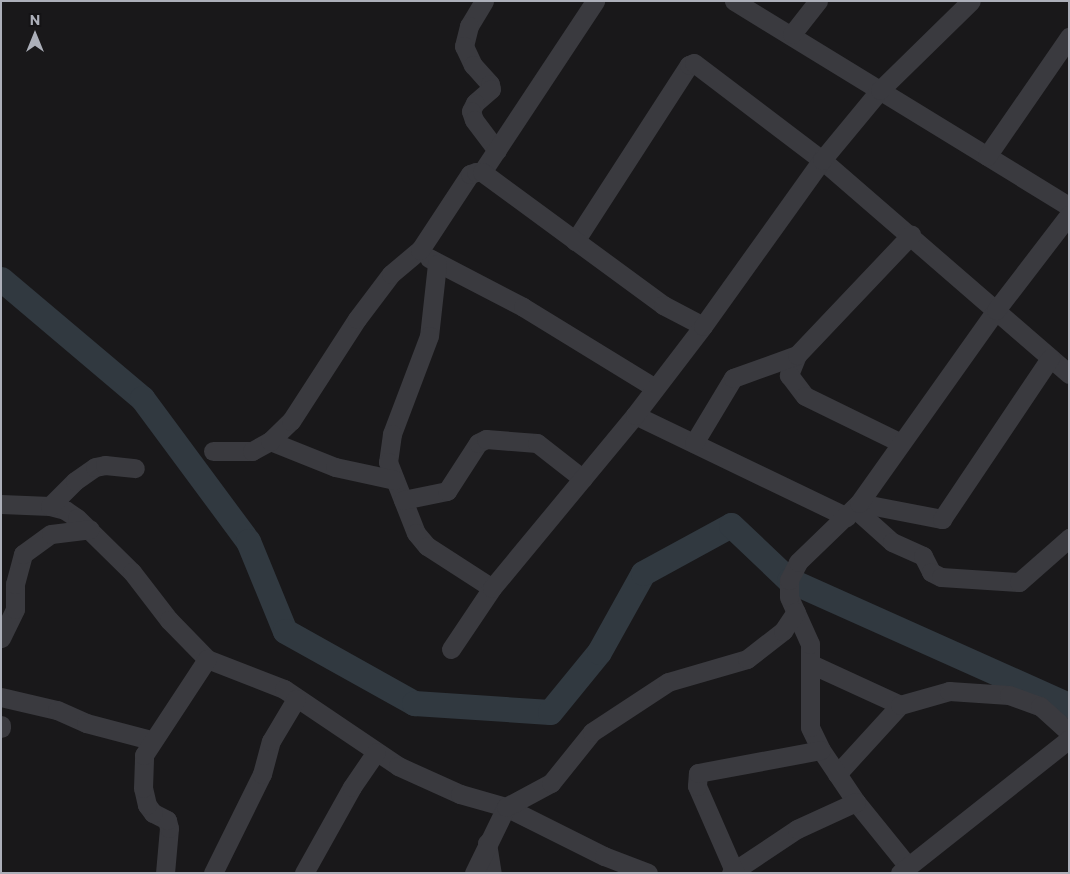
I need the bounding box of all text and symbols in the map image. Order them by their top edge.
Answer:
north arrow [10,10,60,60]
text: N [30,11,40,28]

